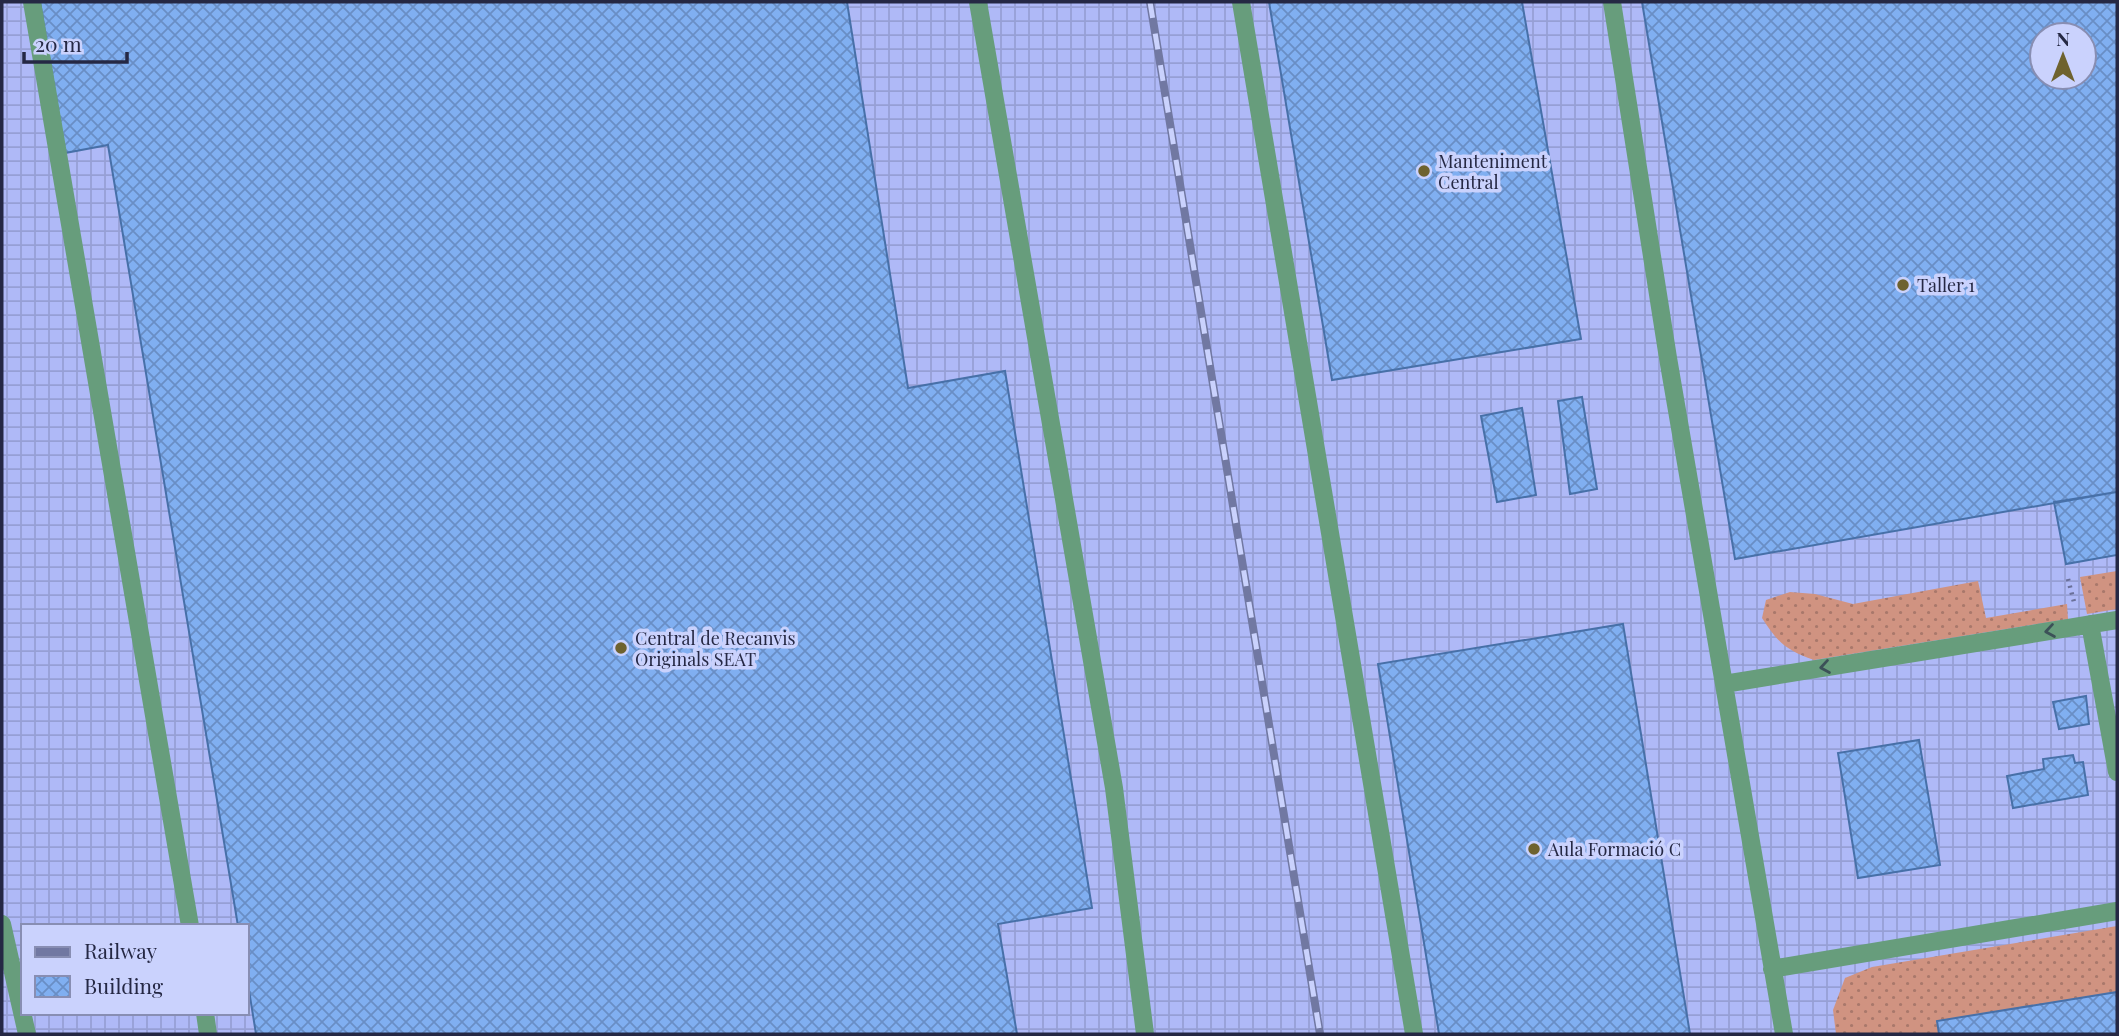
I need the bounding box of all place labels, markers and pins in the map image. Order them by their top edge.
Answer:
place label: Manteniment Central [1438,149,1548,194]
marker: Manteniment Central [1416,163,1432,179]
place label: Taller 1 [1917,273,1975,297]
marker: Taller 1 [1895,277,1911,293]
place label: Central de Recanvis Originals SEAT [635,626,795,671]
marker: Central de Recanvis Originals SEAT [613,640,629,656]
place label: Aula Formació C [1547,837,1681,861]
marker: Aula Formació C [1526,841,1542,857]

